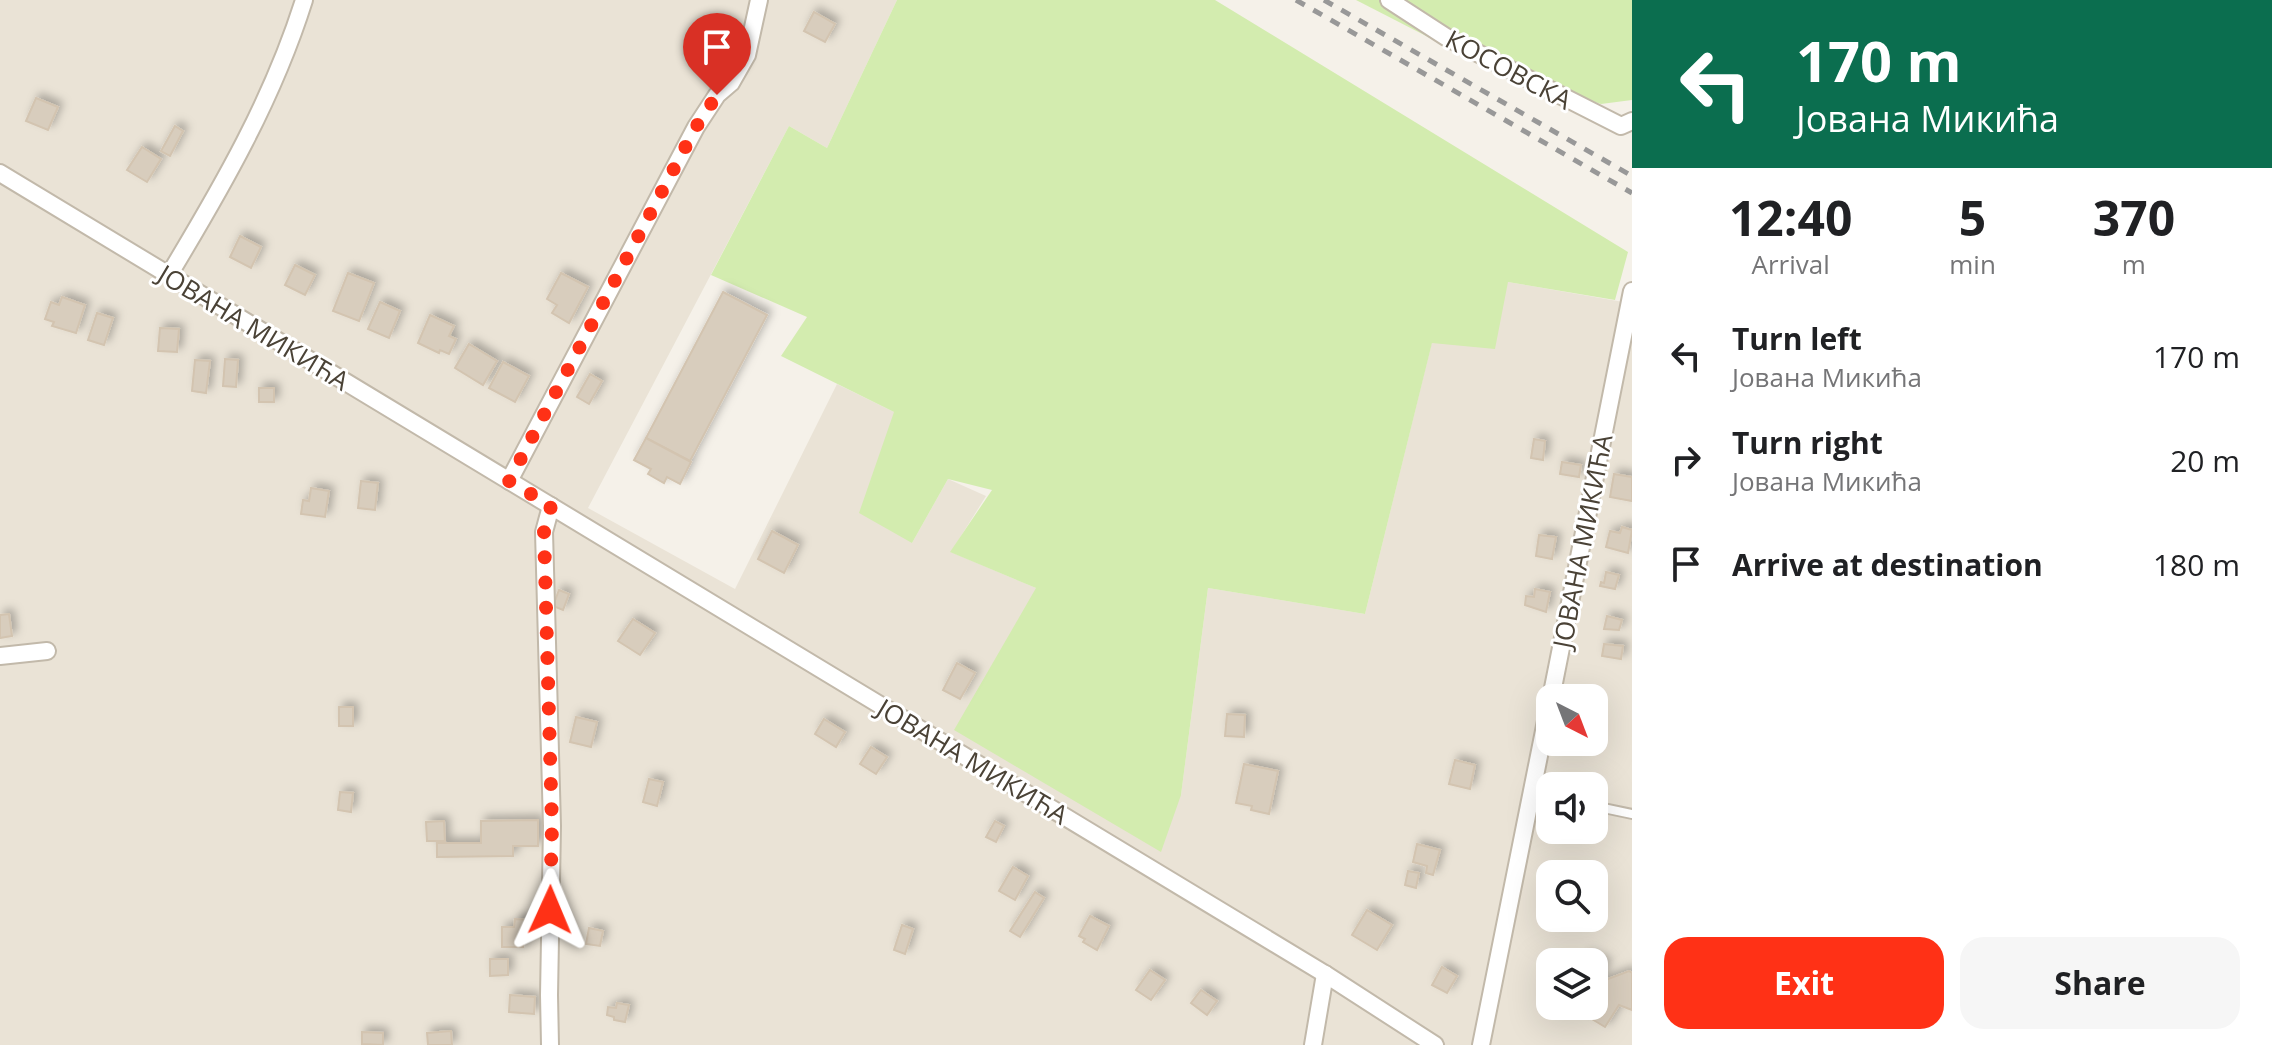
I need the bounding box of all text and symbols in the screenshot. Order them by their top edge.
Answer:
pin [683,13,751,95]
street label: КОСОВСКА [1440,21,1579,118]
text: 170 m [1796,22,1962,98]
icon: arrive [695,25,739,69]
icon: left [1664,32,1768,136]
text: Јована Микића [1796,94,2059,143]
text: 12:40 [1729,185,1852,250]
text: 5 [1959,185,1986,250]
text: 370 [2093,185,2175,250]
text: Arrival [1751,246,1830,282]
text: min [1949,246,1996,282]
text: m [2122,246,2146,282]
street label: ЈОВАНА МИКИЋА [149,254,357,399]
text: Turn left [1732,318,1862,359]
icon: left [1664,334,1708,378]
text: 170 m [2153,336,2240,377]
text: Јована Микића [1732,359,1922,395]
text: Turn right [1732,422,1883,463]
street label: ЈОВАНА МИКИЋА [1543,430,1620,654]
icon: right [1664,438,1708,482]
text: 20 m [2170,440,2240,481]
text: Јована Микића [1732,463,1922,499]
icon: arrive [1664,542,1708,586]
text: Arrive at destination [1732,544,2043,585]
text: 180 m [2153,544,2240,585]
north arrow [1536,684,1608,756]
map controls [1536,684,1608,1020]
street label: ЈОВАНА МИКИЋА [868,688,1076,833]
button: sound [1536,772,1608,844]
button: search [1536,860,1608,932]
position arrow [508,868,592,952]
button: Exit [1664,937,1944,1029]
button: Share [1960,937,2240,1029]
button: layers [1536,948,1608,1020]

